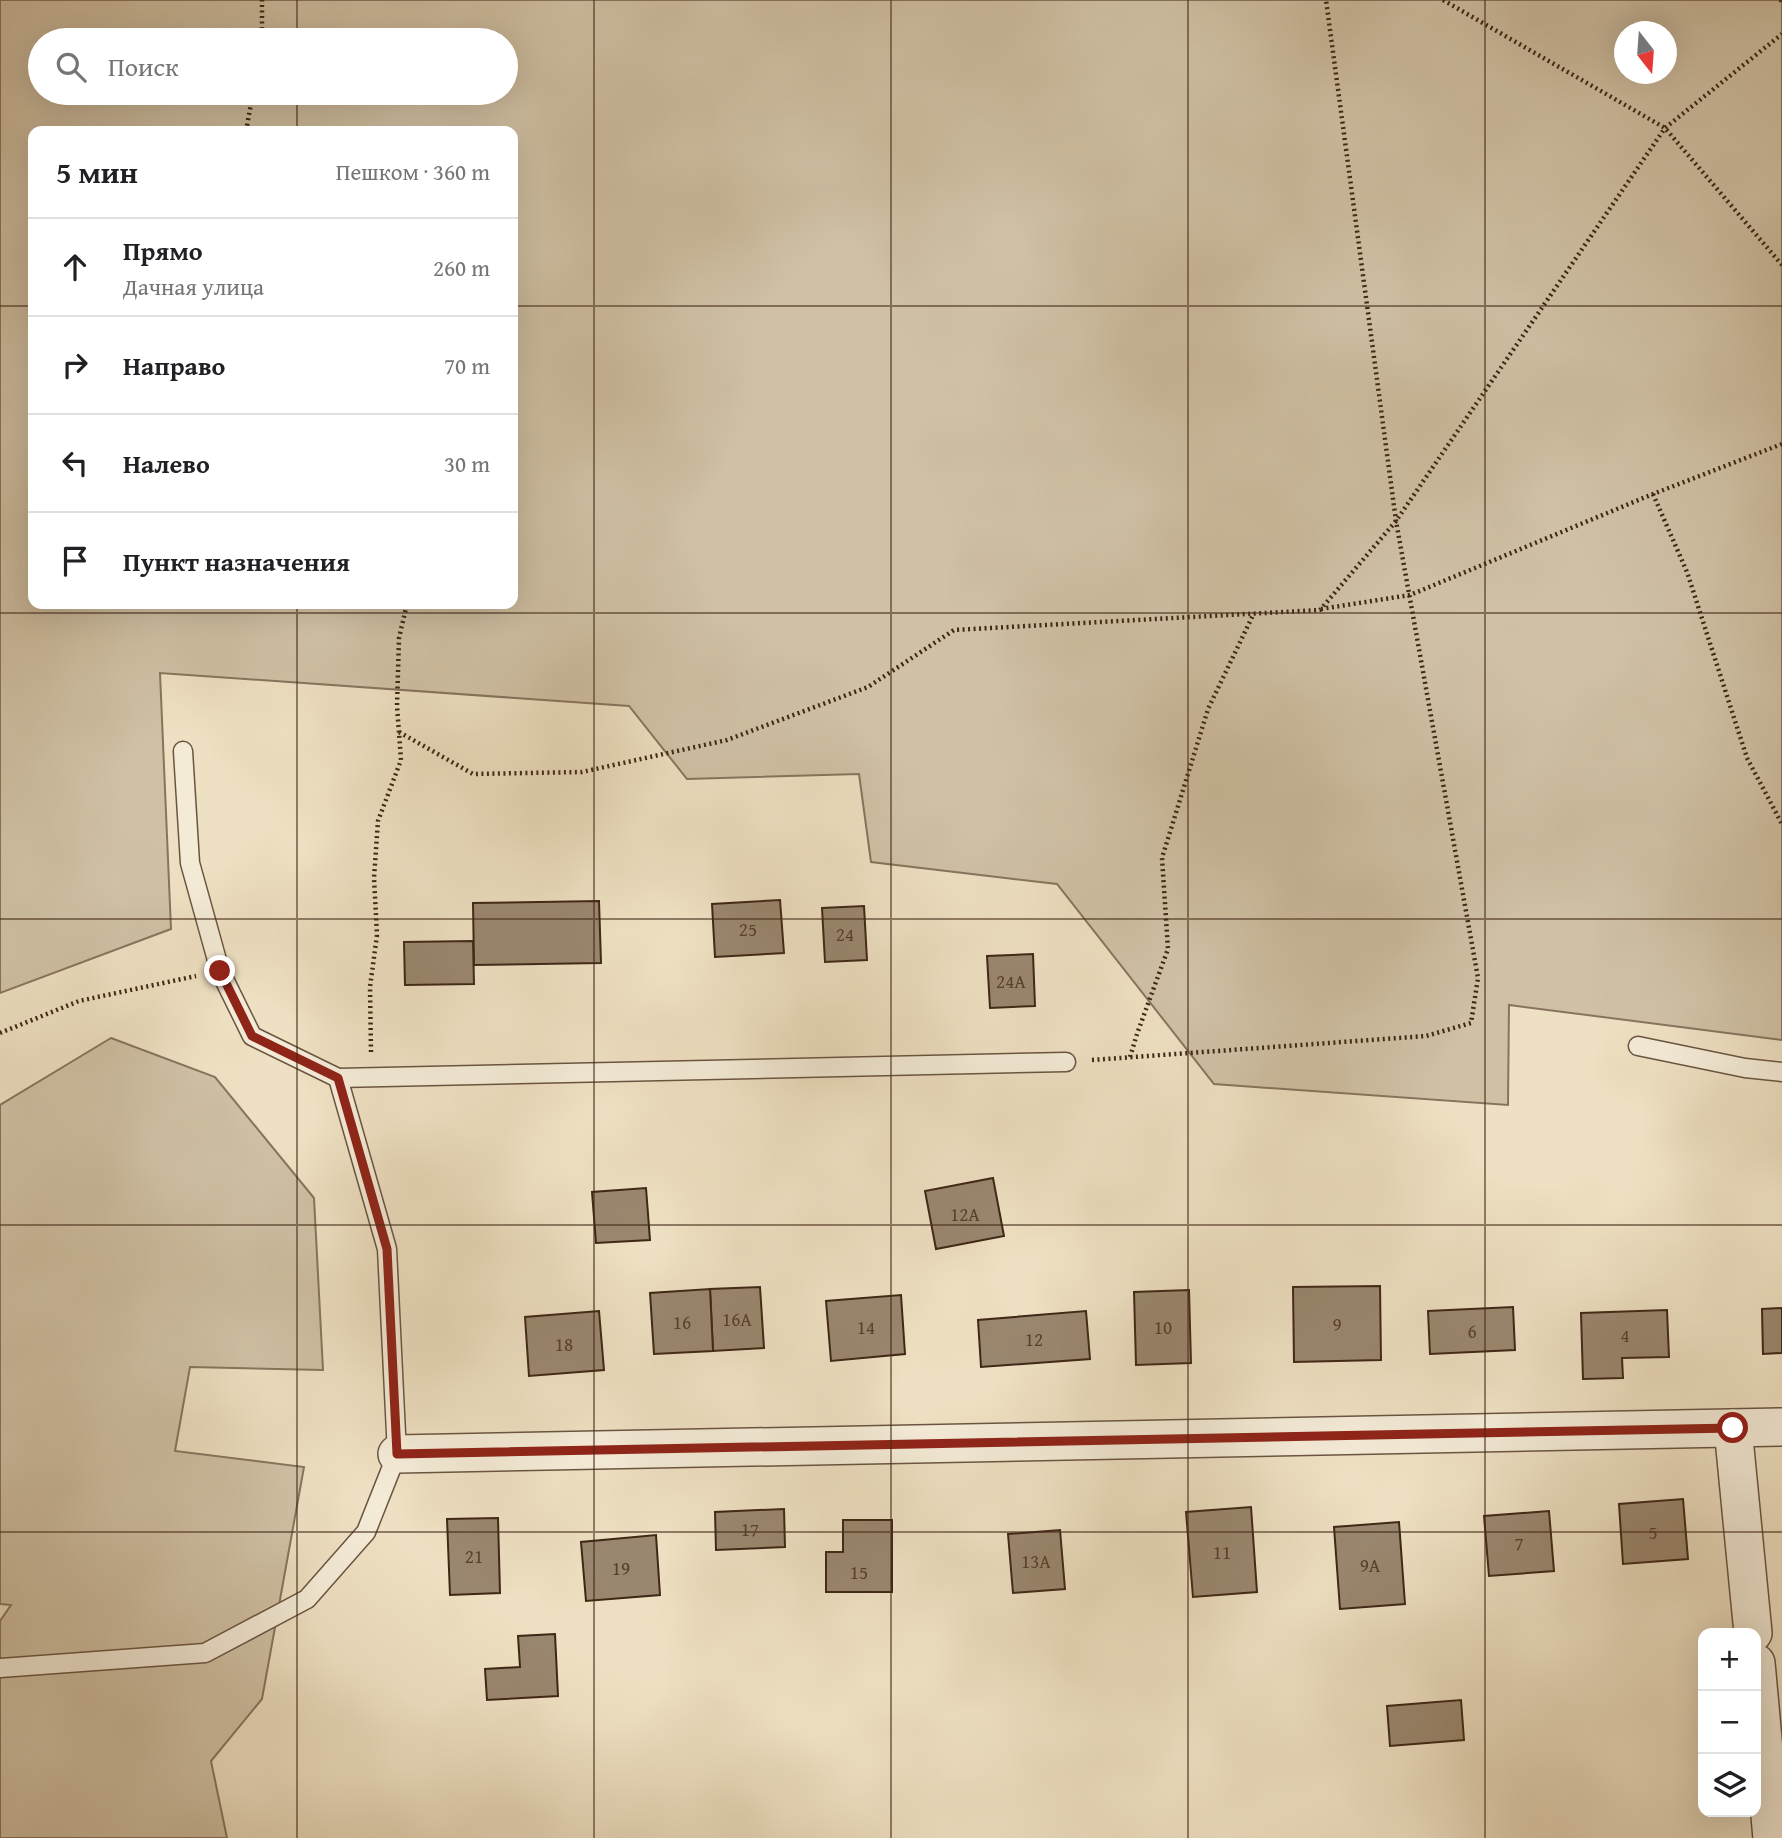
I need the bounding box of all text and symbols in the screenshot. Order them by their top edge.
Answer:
north arrow [1614,21,1677,84]
search box [28,28,518,105]
text: Поиск [108,47,179,86]
icon: search [52,48,90,86]
text: 5 мин [56,150,138,194]
text: Пешком · 360 m [336,155,490,188]
text: Прямо [123,231,203,270]
icon: ahead [56,248,94,286]
text: 260 m [433,251,490,284]
text: Дачная улица [123,270,264,303]
icon: right [56,346,94,384]
text: Направо [123,346,225,385]
text: 70 m [444,349,490,382]
icon: left [56,444,94,482]
text: Налево [123,444,210,483]
text: 30 m [444,447,490,480]
icon: arrive [56,542,94,580]
text: Пункт назначения [123,542,350,581]
house number: 25 [739,915,757,943]
house number: 24 [836,920,854,948]
route end [204,955,235,986]
house number: 24А [996,967,1026,995]
house number: 12А [950,1200,980,1228]
house number: 16А [722,1305,752,1333]
house number: 16 [673,1308,691,1336]
house number: 9 [1332,1310,1342,1338]
house number: 14 [857,1313,875,1341]
house number: 10 [1154,1313,1172,1341]
house number: 6 [1467,1317,1477,1345]
house number: 4 [1620,1321,1630,1349]
house number: 12 [1025,1325,1043,1353]
house number: 18 [555,1330,573,1358]
route start [1717,1412,1748,1443]
house number: 17 [741,1515,759,1543]
house number: 5 [1648,1518,1658,1546]
house number: 7 [1514,1529,1524,1557]
house number: 11 [1213,1538,1231,1566]
house number: 21 [465,1542,483,1570]
house number: 13А [1021,1547,1051,1575]
house number: 9А [1360,1551,1381,1579]
house number: 19 [612,1554,630,1582]
house number: 15 [850,1558,868,1586]
map controls [1698,1628,1761,1817]
button: + [1698,1628,1761,1691]
button: − [1698,1691,1761,1754]
button: layers [1698,1754,1761,1817]

